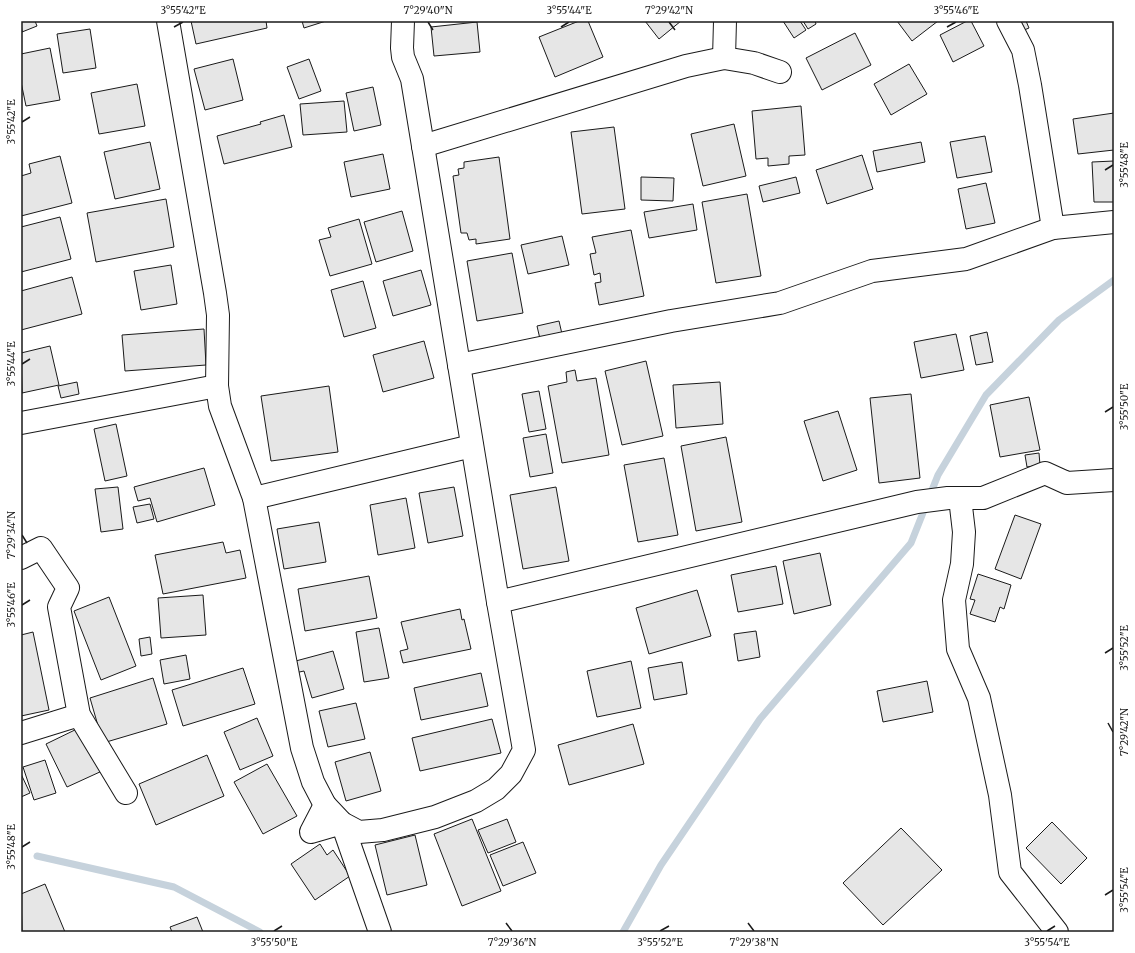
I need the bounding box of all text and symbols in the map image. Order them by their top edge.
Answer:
text: 3°55'42"E [160,4,206,17]
text: 7°29'40"N [404,4,453,17]
text: 3°55'44"E [547,4,592,17]
text: 7°29'42"N [645,4,693,17]
text: 3°55'46"E [933,4,979,17]
text: 3°55'42"E [5,99,18,145]
text: 3°55'48"E [1118,142,1131,188]
text: 3°55'44"E [5,341,18,387]
text: 3°55'50"E [1118,383,1131,430]
text: 7°29'34"N [5,511,18,559]
text: 3°55'46"E [5,582,18,628]
text: 3°55'52"E [1118,625,1131,671]
text: 7°29'42"N [1118,708,1131,756]
text: 3°55'48"E [5,824,18,870]
text: 3°55'54"E [1118,867,1131,913]
text: 3°55'50"E [251,936,298,949]
text: 7°29'36"N [488,936,537,949]
text: 3°55'52"E [637,936,683,949]
text: 7°29'38"N [730,936,779,949]
text: 3°55'54"E [1024,936,1070,949]

